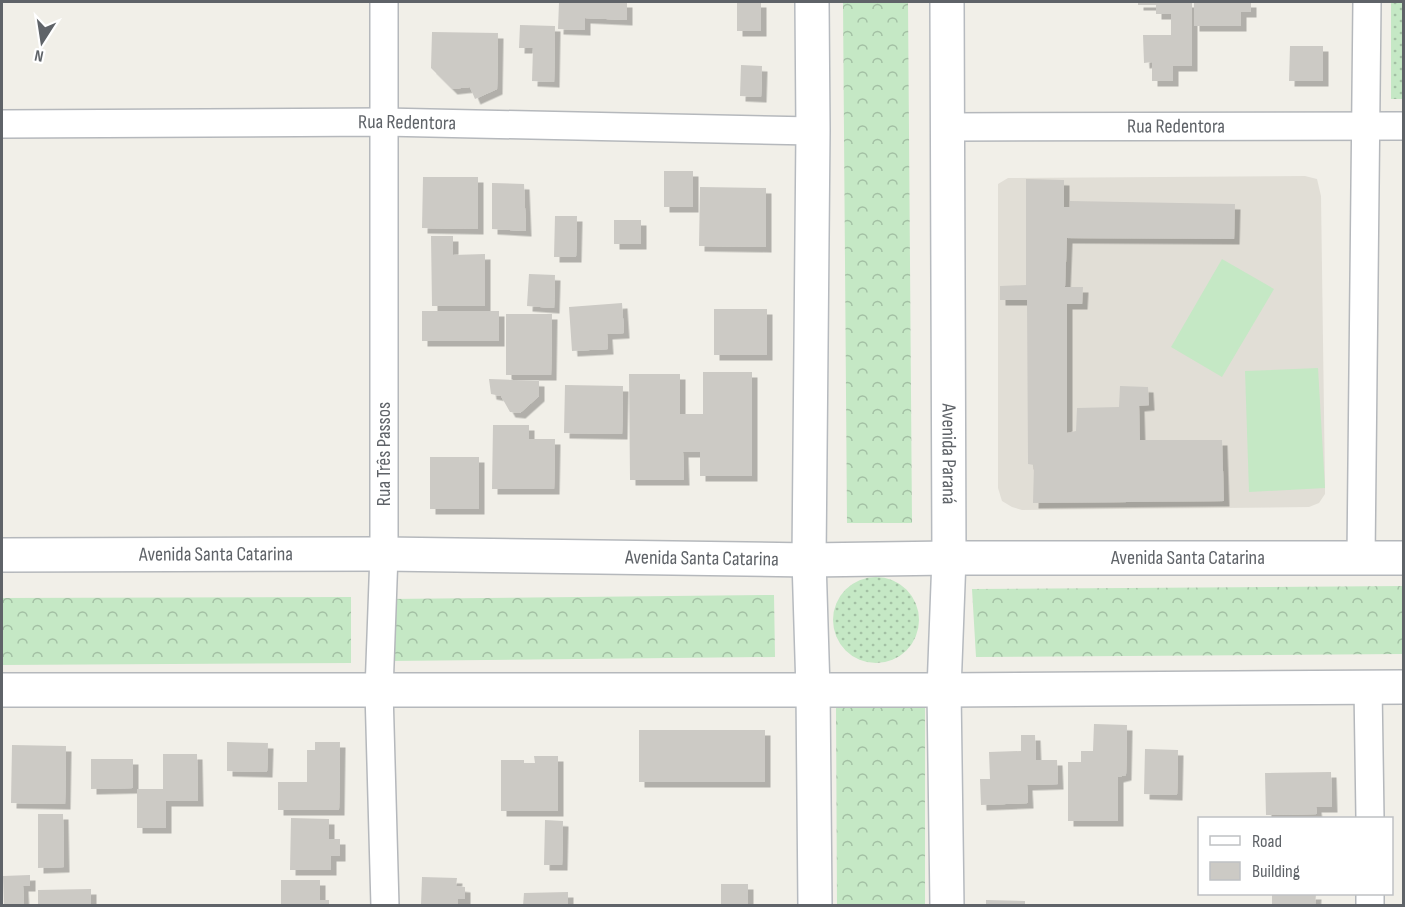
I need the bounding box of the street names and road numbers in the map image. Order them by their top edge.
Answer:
street label: Rua Redentora [358,110,456,136]
street label: Rua Redentora [1127,114,1225,139]
street label: Rua Três Passos [372,402,396,506]
street label: Avenida Paraná [936,403,961,504]
street label: Avenida Santa Catarina [138,542,293,567]
street label: Avenida Santa Catarina [624,545,779,572]
street label: Avenida Santa Catarina [1110,546,1265,570]

